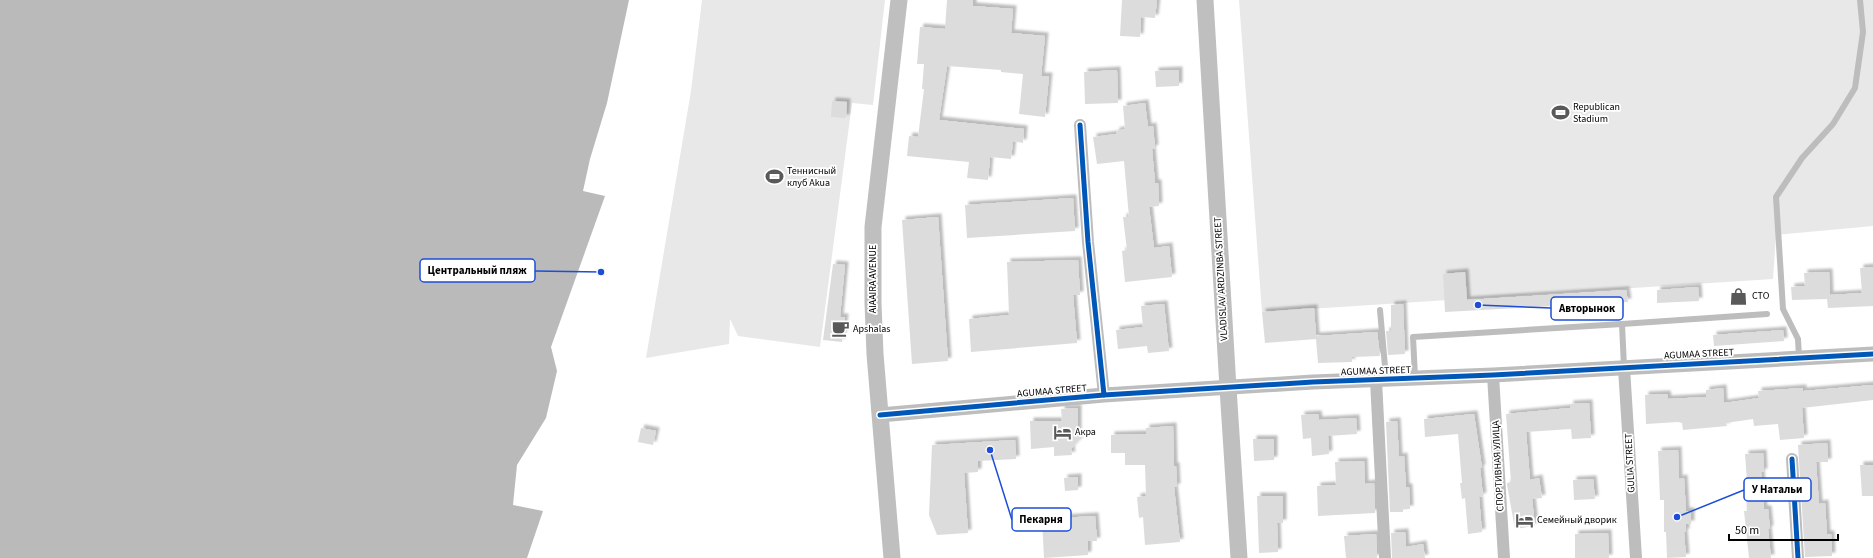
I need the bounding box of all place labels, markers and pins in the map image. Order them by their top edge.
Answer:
place label: Republican Stadium [1573,100,1620,126]
sports icon: Republican Stadium [1550,103,1570,123]
place label: Теннисный клуб Akua [787,164,836,190]
sports icon: Теннисный клуб Akua [764,167,784,187]
callout: Центральный пляж [420,259,535,282]
shop icon: СТО [1729,286,1749,306]
place label: СТО [1752,289,1770,303]
callout: Авторынок [1551,297,1623,320]
cafe icon: Apshalas [830,319,850,339]
place label: Apshalas [853,322,890,336]
hotel icon: Акра [1052,422,1072,442]
place label: Акра [1075,425,1096,439]
callout: У Натальи [1744,478,1811,501]
callout: Пекарня [1012,508,1071,531]
hotel icon: Семейный дворик [1514,510,1534,530]
place label: Семейный дворик [1537,513,1617,527]

